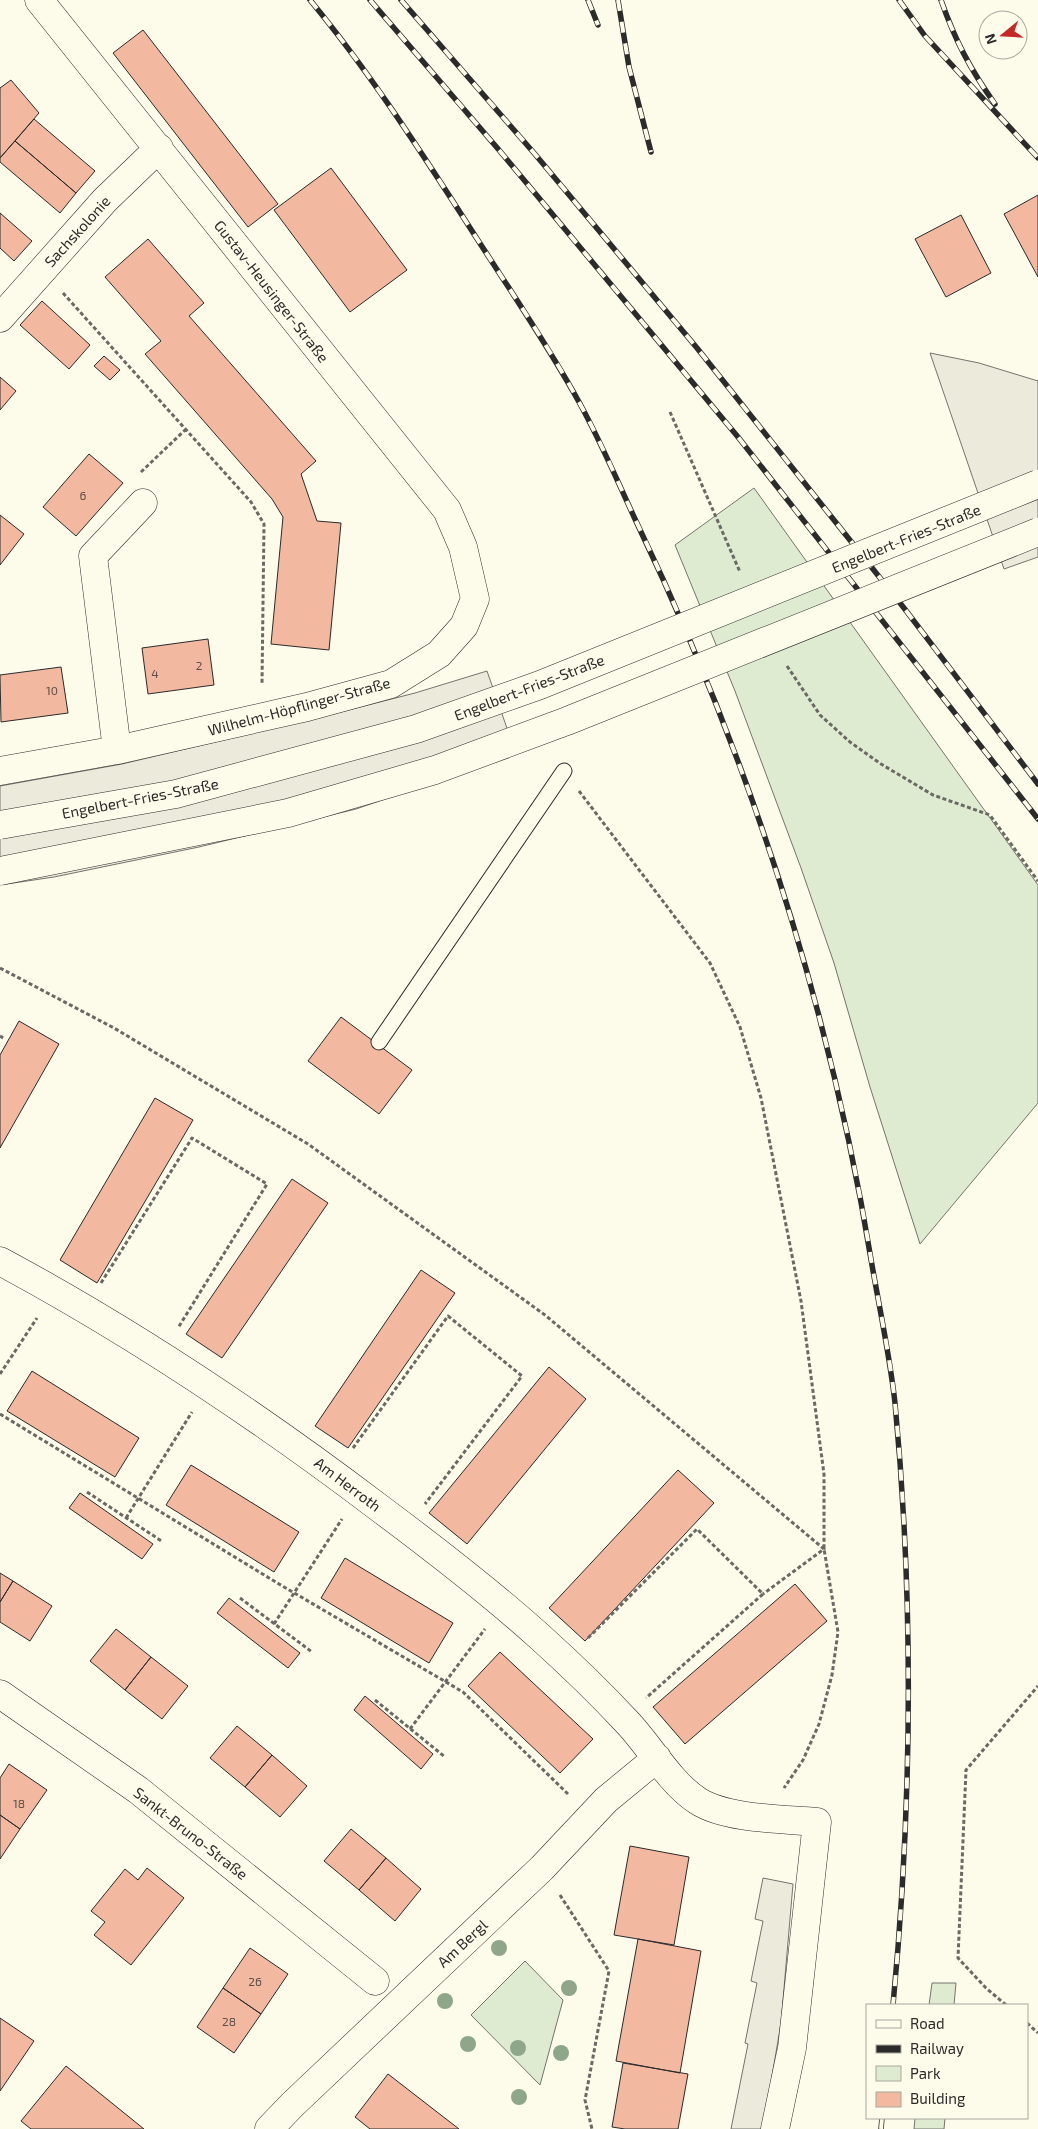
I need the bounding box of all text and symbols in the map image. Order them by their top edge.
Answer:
north arrow [978,10,1028,60]
text: N [981,32,1000,47]
street label: Sachskolonie [40,192,114,270]
street label: Gustav-Heusinger-Straße [211,216,333,366]
house number: 6 [80,488,87,502]
street label: Engelbert-Fries-Straße [829,500,983,576]
street label: Engelbert-Fries-Straße [451,650,607,724]
house number: 2 [196,658,203,672]
house number: 4 [151,666,159,680]
street label: Wilhelm-Höpflinger-Straße [206,673,392,739]
house number: 10 [46,683,58,697]
street label: Engelbert-Fries-Straße [60,774,220,822]
street label: Am Herroth [311,1453,385,1515]
street label: Sankt-Bruno-Straße [130,1783,252,1883]
house number: 18 [13,1796,25,1810]
street label: Am Bergl [433,1915,491,1971]
house number: 26 [248,1974,262,1988]
legend [866,2004,1028,2119]
house number: 28 [222,2014,236,2028]
text: Road [910,2014,945,2032]
text: Railway [910,2039,964,2057]
text: Park [910,2064,941,2082]
text: Building [910,2089,966,2107]

